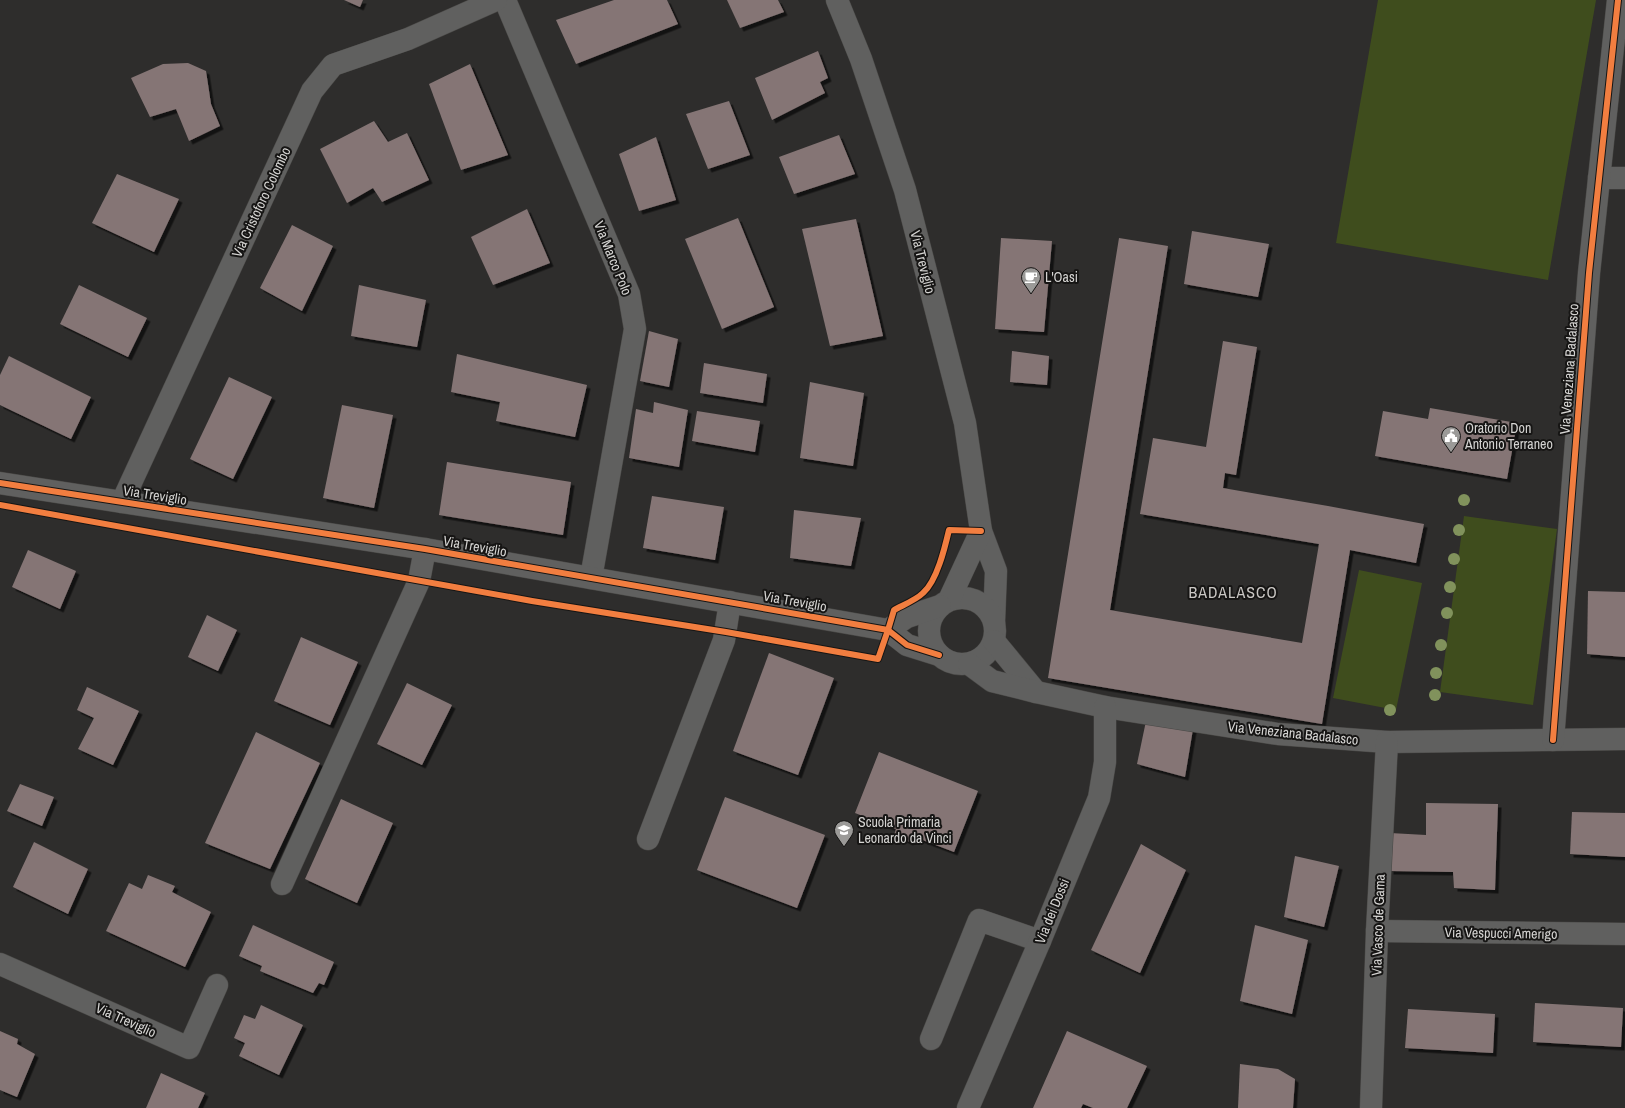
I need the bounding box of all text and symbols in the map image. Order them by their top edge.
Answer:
street label: Via Cristoforo Colombo [228,144,294,260]
street label: Via Marco Polo [590,218,636,298]
street label: Via Treviglio [906,229,940,295]
cafe icon: L'Oasi [1020,266,1042,294]
place label: L'Oasi [1045,268,1078,286]
street label: Via Veneziana Badalasco [1555,303,1583,435]
place label: Oratorio Don Antonio Terraneo [1464,419,1553,453]
public building icon: Oratorio Don Antonio Terraneo [1440,425,1462,453]
street label: Via Treviglio [122,481,188,509]
street label: Via Treviglio [442,532,508,560]
district label: BADALASCO [1188,581,1278,603]
street label: Via Treviglio [762,587,828,615]
street label: Via Veneziana Badalasco [1227,717,1359,749]
place label: Scuola Primaria Leonardo da Vinci [858,813,952,847]
school or university icon: Scuola Primaria Leonardo da Vinci [833,819,855,847]
street label: Via Vasco de Gama [1367,873,1389,976]
street label: Via dei Dossi [1031,876,1073,946]
street label: Via Vespucci Amerigo [1444,923,1558,943]
street label: Via Treviglio [93,999,159,1041]

